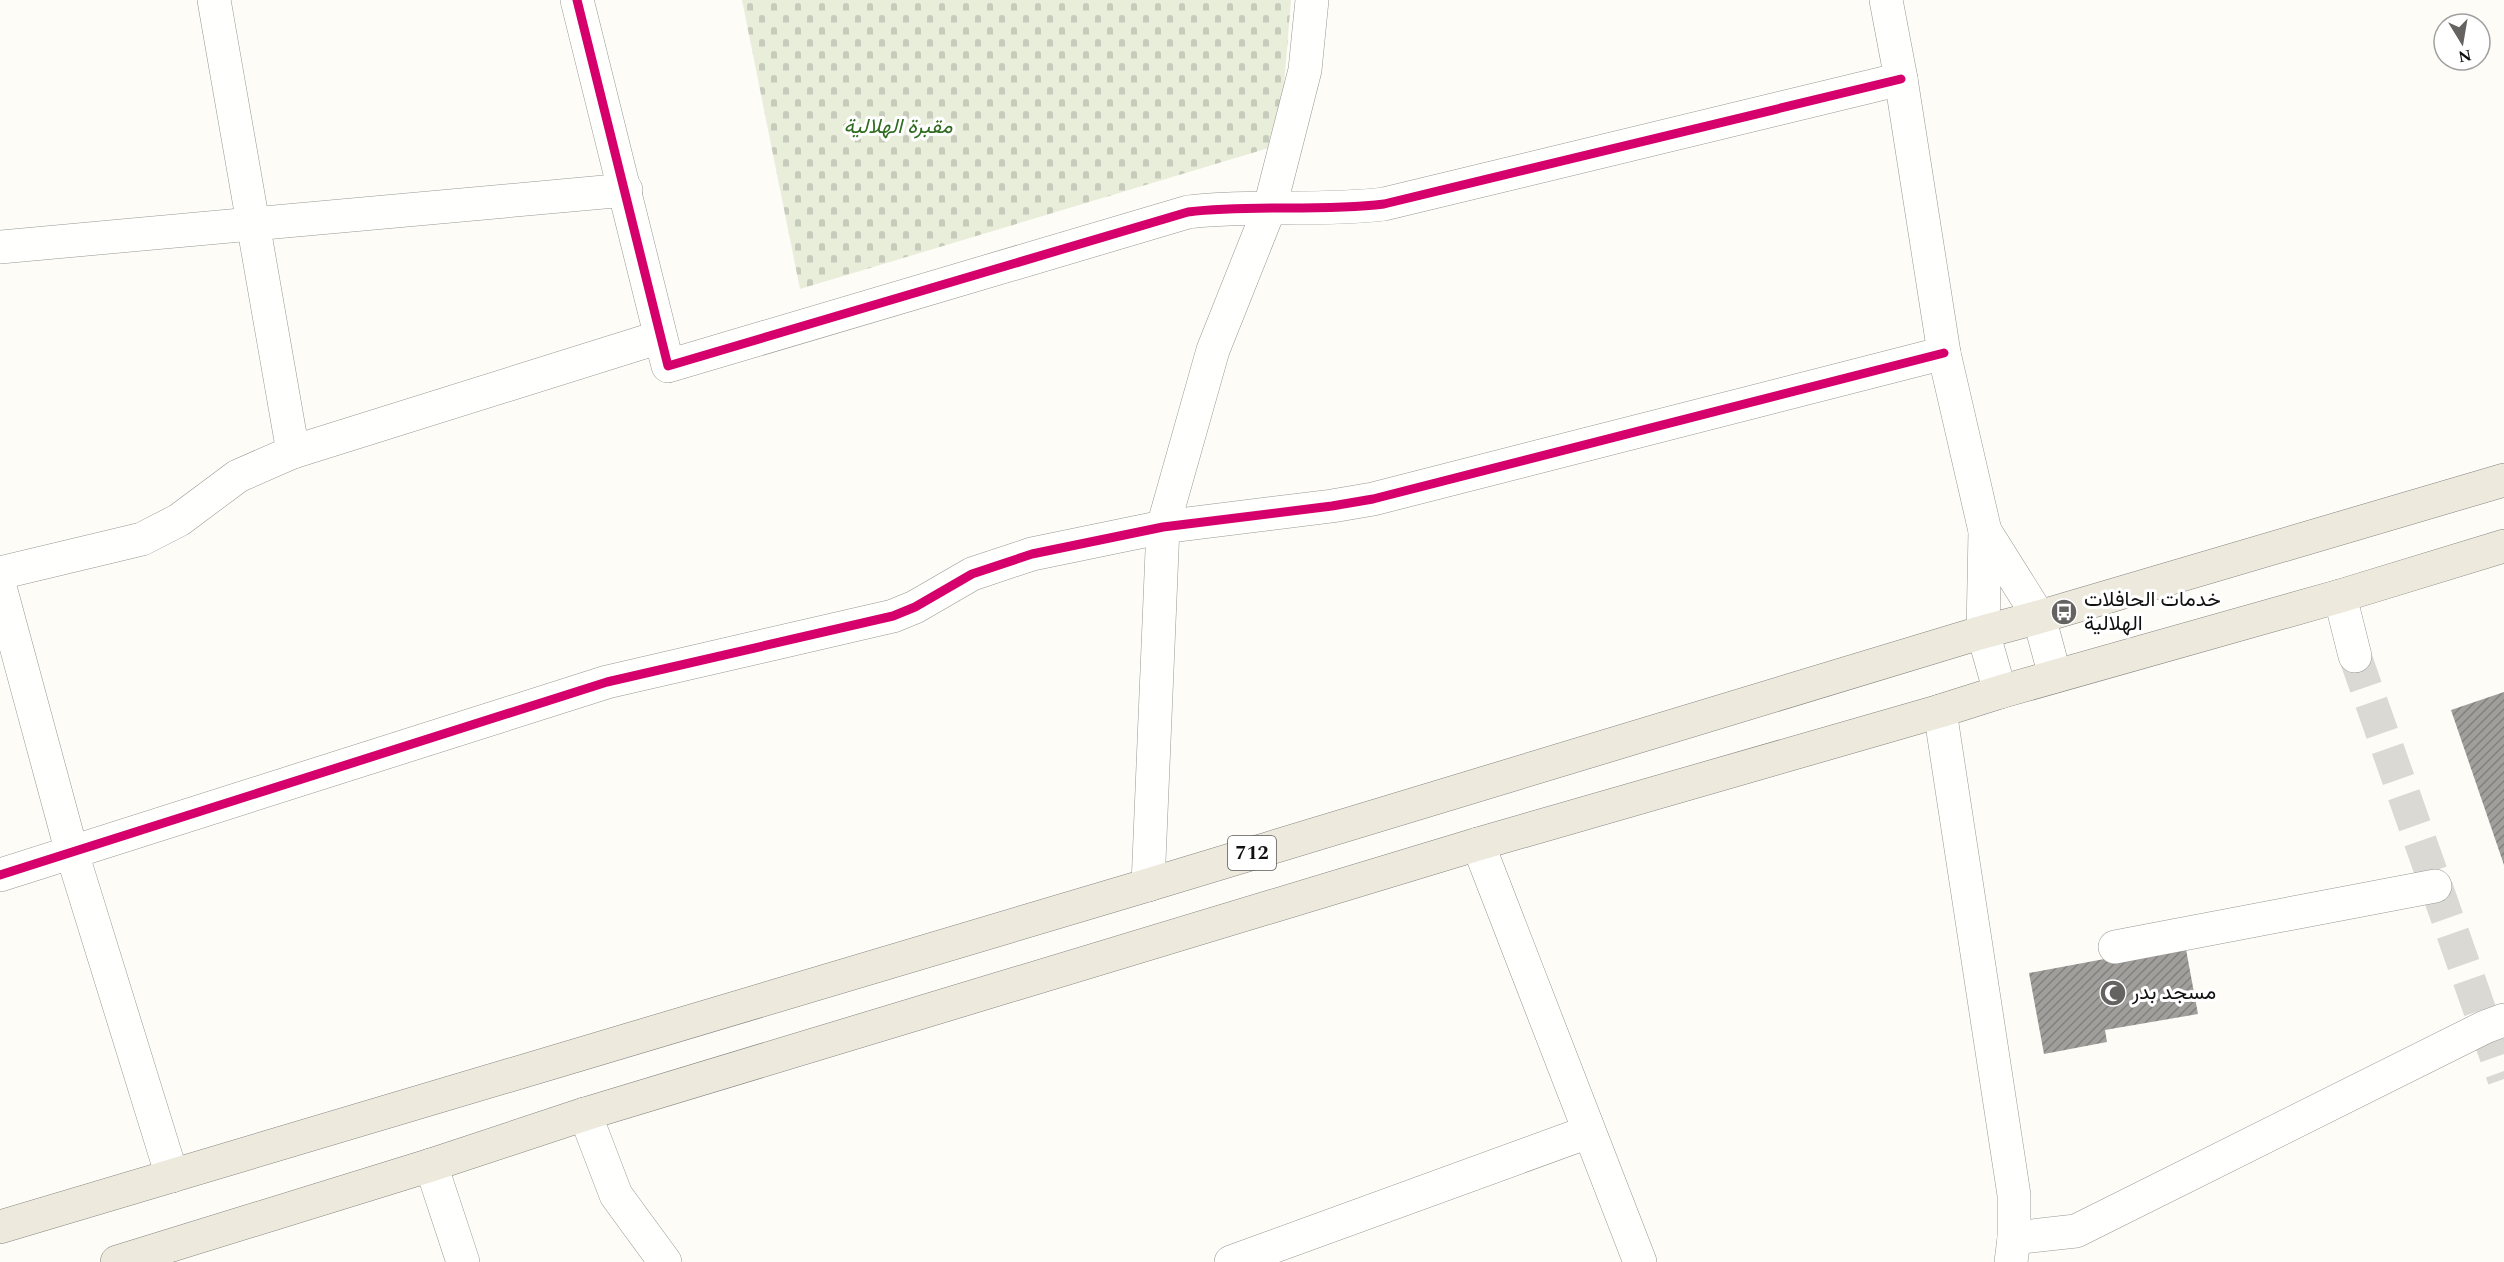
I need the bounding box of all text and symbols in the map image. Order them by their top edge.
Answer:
north arrow [2432,12,2492,72]
text: N [2456,43,2473,69]
park label: مقبرة الهلالية [844,111,953,143]
place label: خدمات الحافلات الهلالية [2084,584,2221,640]
bus stop icon: خدمات الحافلات الهلالية [2049,597,2079,627]
road number: 712 [1228,836,1276,870]
place label: مسجد بدر [2131,977,2216,1009]
mosque icon: مسجد بدر [2098,978,2128,1008]

